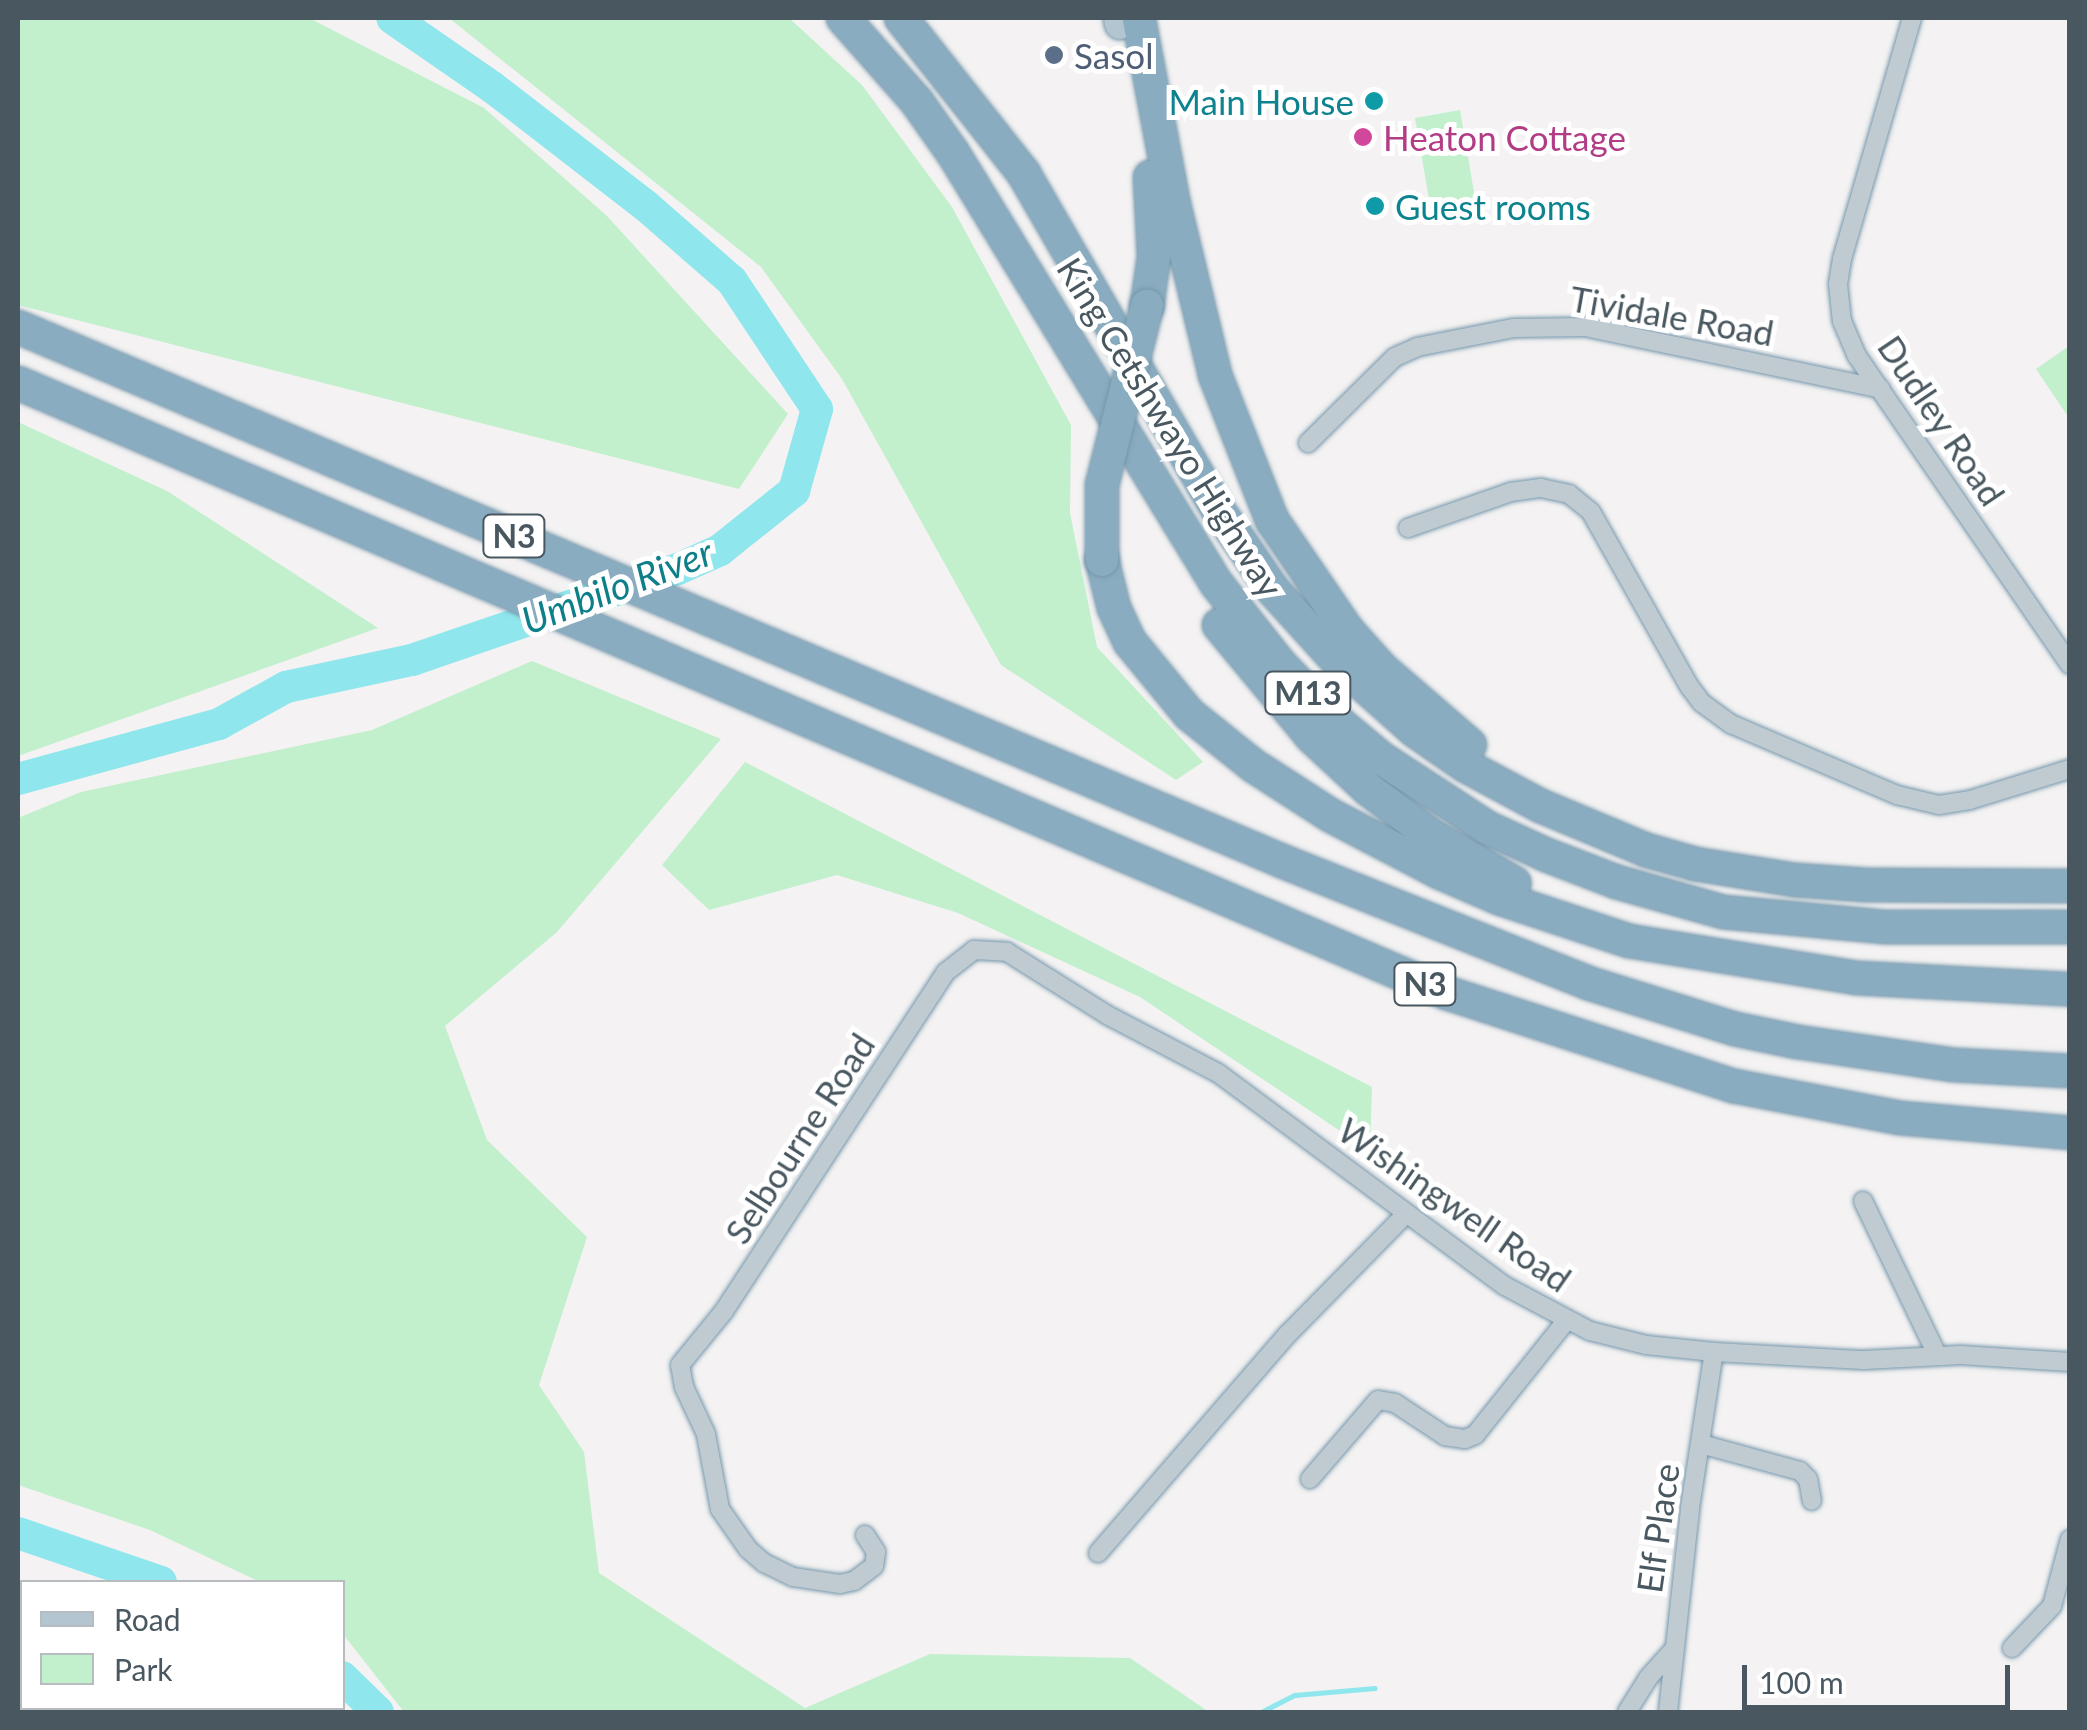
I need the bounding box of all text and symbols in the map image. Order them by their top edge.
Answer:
place label: Sasol [1074,34,1153,76]
marker: Sasol [1043,44,1065,66]
place label: Main House [1169,80,1354,122]
marker: Main House [1363,90,1385,112]
place label: Heaton Cottage [1383,116,1626,158]
marker: Heaton Cottage [1352,126,1374,148]
place label: Guest rooms [1395,185,1591,227]
marker: Guest rooms [1364,195,1386,217]
street label: King Cetshwayo Highway [1049,250,1293,604]
street label: Tividale Road [1567,276,1777,354]
street label: Dudley Road [1870,327,2014,513]
road number: N3 [482,509,546,563]
water label: Umbilo River [515,529,719,643]
road number: M13 [1263,666,1353,720]
road number: N3 [1392,957,1458,1011]
street label: Selbourne Road [716,1025,882,1251]
street label: Wishingwell Road [1331,1108,1579,1300]
street label: Elf Place [1627,1460,1687,1596]
legend [20,1580,345,1710]
text: Road [114,1601,181,1637]
scale bar [1747,1645,2014,1707]
text: Park [114,1651,173,1687]
text: 100 m [1759,1664,1844,1700]

